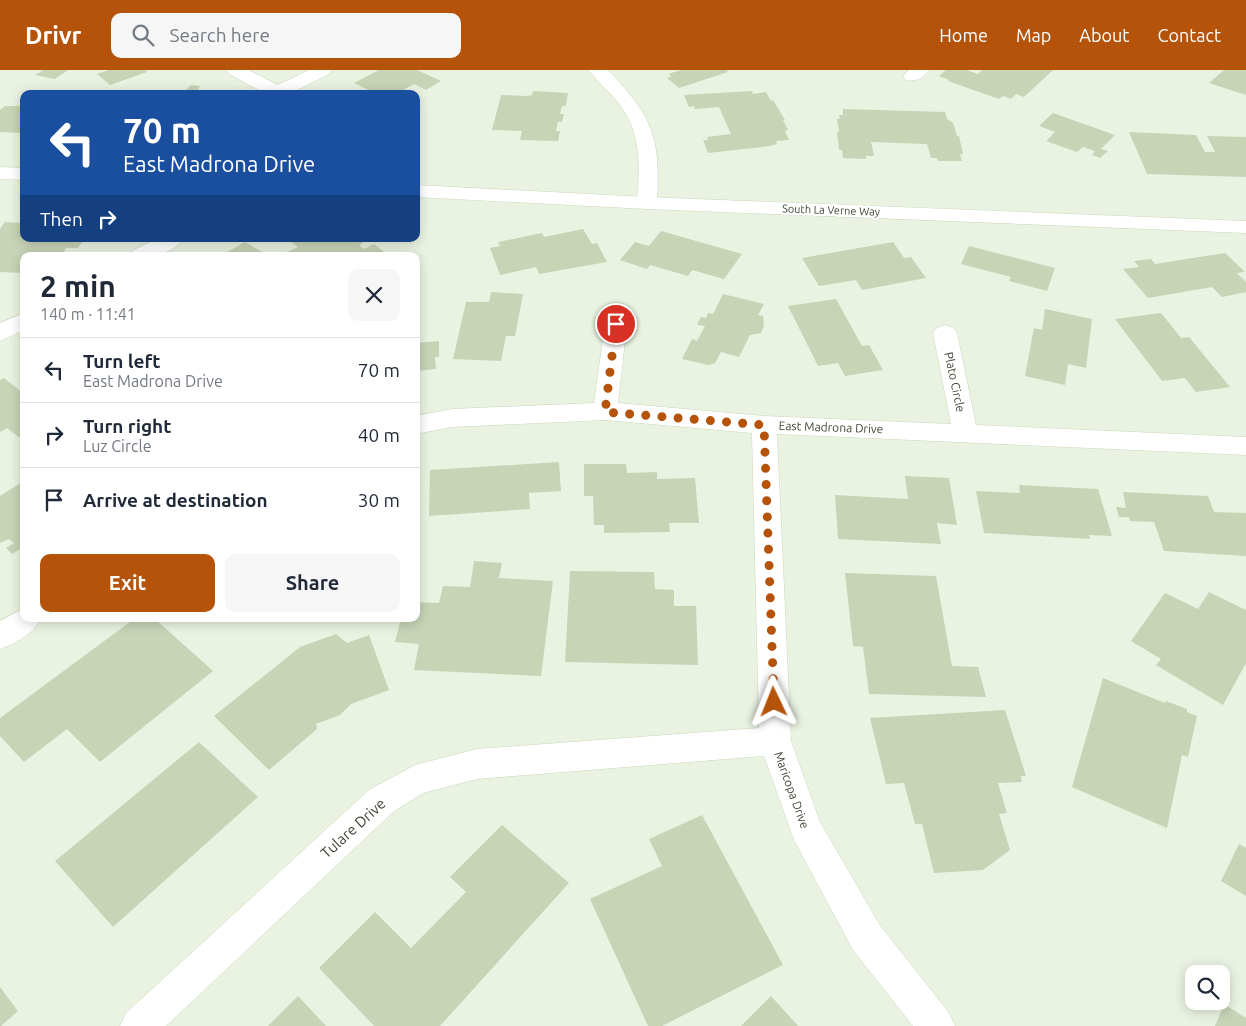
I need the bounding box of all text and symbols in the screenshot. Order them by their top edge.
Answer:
search box [111,13,461,58]
icon: search [129,21,157,49]
text: Drivr [25,22,81,49]
text: Search here [169,24,270,46]
text: Home [939,25,988,45]
text: Map [1016,25,1051,45]
text: About [1079,25,1129,45]
text: Contact [1157,25,1221,45]
icon: left [40,110,105,175]
text: 70 m [123,110,201,150]
text: East Madrona Drive [123,151,315,176]
street label: South La Verne Way [782,202,881,218]
icon: right [93,205,121,233]
text: Then [40,208,83,230]
text: 2 min [40,269,116,303]
button: close [348,269,400,321]
pin [595,303,637,345]
text: 140 m · 11:41 [40,305,136,323]
icon: arrive [602,310,630,338]
text: Turn left [83,350,161,372]
street label: Plato Circle [942,351,968,413]
icon: left [40,356,68,384]
text: 70 m [358,359,400,381]
text: East Madrona Drive [83,372,223,390]
text: Turn right [83,415,171,437]
street label: East Madrona Drive [778,419,884,435]
icon: right [40,421,68,449]
text: 40 m [358,424,400,446]
text: Luz Circle [83,437,152,455]
icon: arrive [40,486,68,514]
text: Arrive at destination [83,489,268,511]
text: 30 m [358,489,400,511]
button: Exit [40,554,215,612]
button: Share [225,554,400,612]
position arrow [747,675,799,727]
street label: Maricopa Drive [772,750,812,830]
street label: Tulare Drive [317,795,389,861]
map controls [1185,965,1230,1010]
button: search [1185,965,1230,1010]

